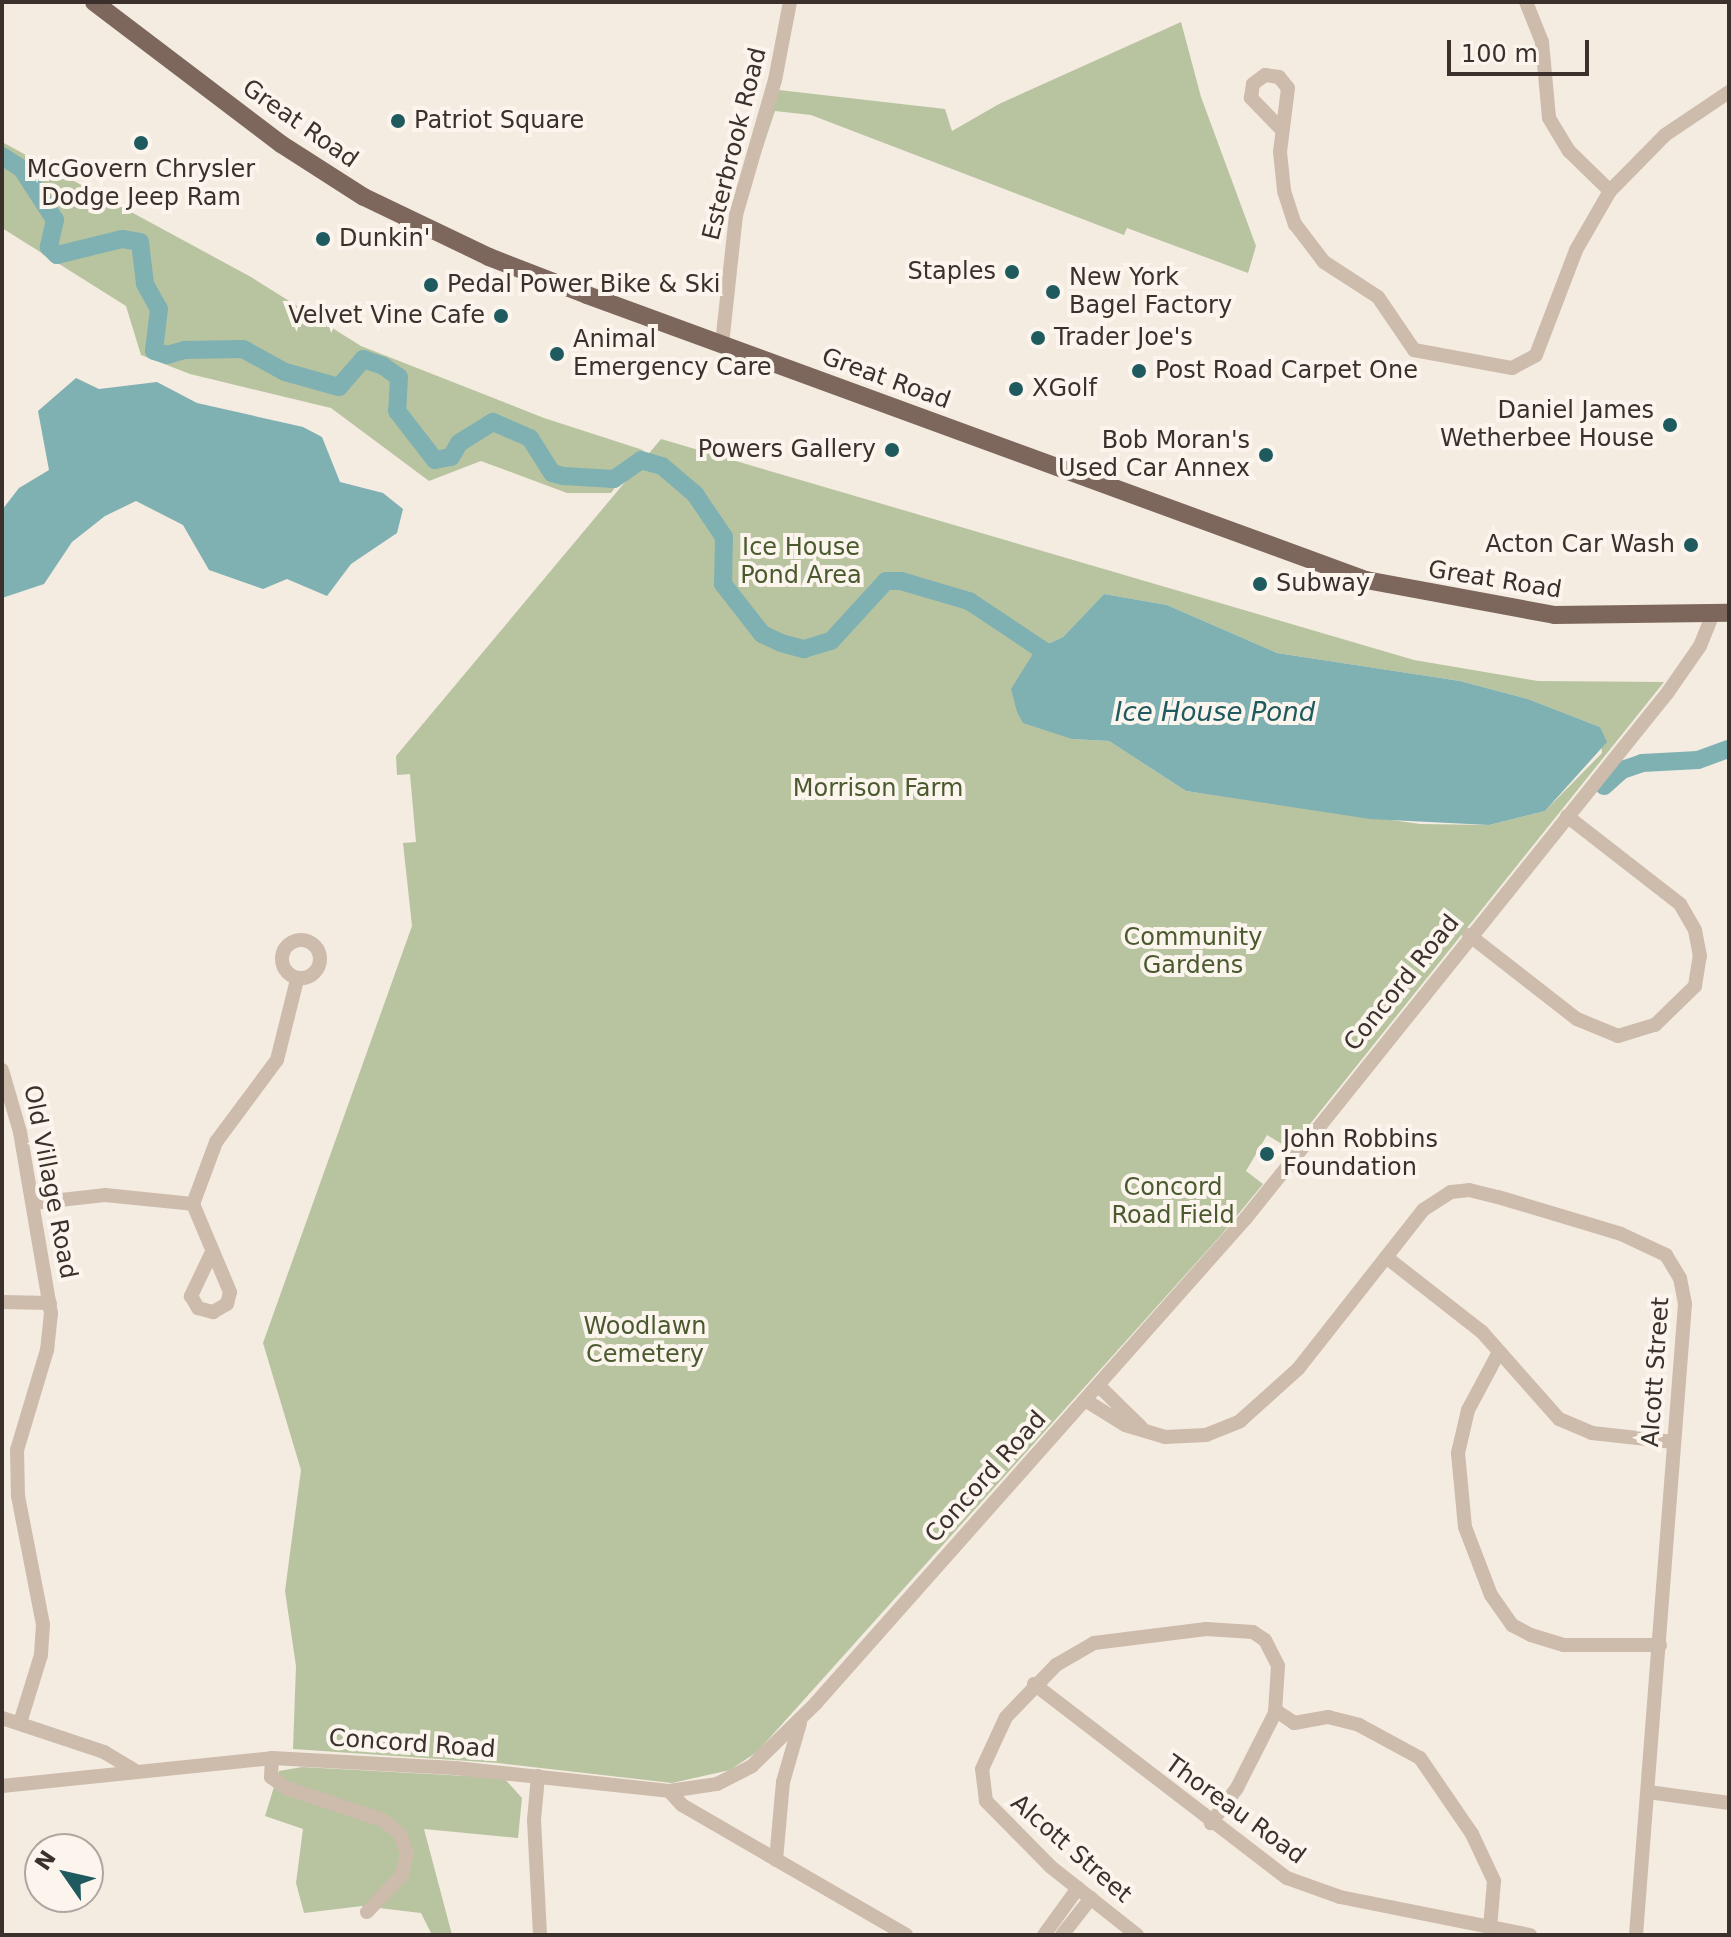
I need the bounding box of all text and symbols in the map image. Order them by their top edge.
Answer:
scale bar [1451,24,1593,74]
text: 100 m [1461,40,1538,68]
street label: Esterbrook Road [697,45,773,243]
street label: Great Road [237,74,363,174]
place label: Patriot Square [414,107,584,135]
marker: Patriot Square [389,112,407,130]
marker: McGovern Chrysler Dodge Jeep Ram [132,134,150,152]
place label: McGovern Chrysler Dodge Jeep Ram [27,156,255,212]
place label: Dunkin' [339,225,430,253]
marker: Dunkin' [314,230,332,248]
place label: Staples [907,258,996,286]
marker: Staples [1003,263,1021,281]
place label: New York Bagel Factory [1069,264,1232,320]
place label: Pedal Power Bike & Ski [447,271,721,299]
marker: Pedal Power Bike & Ski [422,276,440,294]
marker: New York Bagel Factory [1044,283,1062,301]
place label: Velvet Vine Cafe [288,302,485,330]
marker: Velvet Vine Cafe [492,307,510,325]
place label: Trader Joe's [1054,324,1193,352]
place label: Animal Emergency Care [573,326,772,382]
marker: Trader Joe's [1029,329,1047,347]
street label: Great Road [818,342,954,416]
marker: Animal Emergency Care [548,345,566,363]
place label: Post Road Carpet One [1155,357,1418,385]
marker: Post Road Carpet One [1130,362,1148,380]
place label: XGolf [1032,375,1097,403]
marker: XGolf [1007,380,1025,398]
place label: Daniel James Wetherbee House [1440,397,1654,453]
marker: Daniel James Wetherbee House [1661,416,1679,434]
place label: Bob Moran's Used Car Annex [1058,427,1250,483]
place label: Powers Gallery [698,436,876,464]
marker: Powers Gallery [883,441,901,459]
marker: Bob Moran's Used Car Annex [1257,446,1275,464]
place label: Acton Car Wash [1485,531,1675,559]
park label: Ice House Pond Area [740,534,862,590]
marker: Acton Car Wash [1682,536,1700,554]
street label: Great Road [1426,555,1564,605]
place label: Subway [1276,570,1370,598]
marker: Subway [1251,575,1269,593]
water label: Ice House Pond [1115,697,1315,729]
park label: Morrison Farm [793,775,963,803]
street label: Concord Road [1338,909,1466,1057]
park label: Community Gardens [1124,924,1262,980]
street label: Old Village Road [17,1083,83,1281]
place label: John Robbins Foundation [1283,1126,1438,1182]
marker: John Robbins Foundation [1258,1145,1276,1163]
park label: Concord Road Field [1111,1174,1235,1230]
street label: Alcott Street [1636,1296,1676,1448]
park label: Woodlawn Cemetery [583,1313,707,1369]
street label: Concord Road [919,1405,1053,1549]
street label: Concord Road [328,1724,496,1764]
street label: Thoreau Road [1159,1749,1311,1871]
street label: Alcott Street [1005,1789,1137,1909]
north arrow [24,1833,104,1913]
text: N [30,1846,61,1875]

